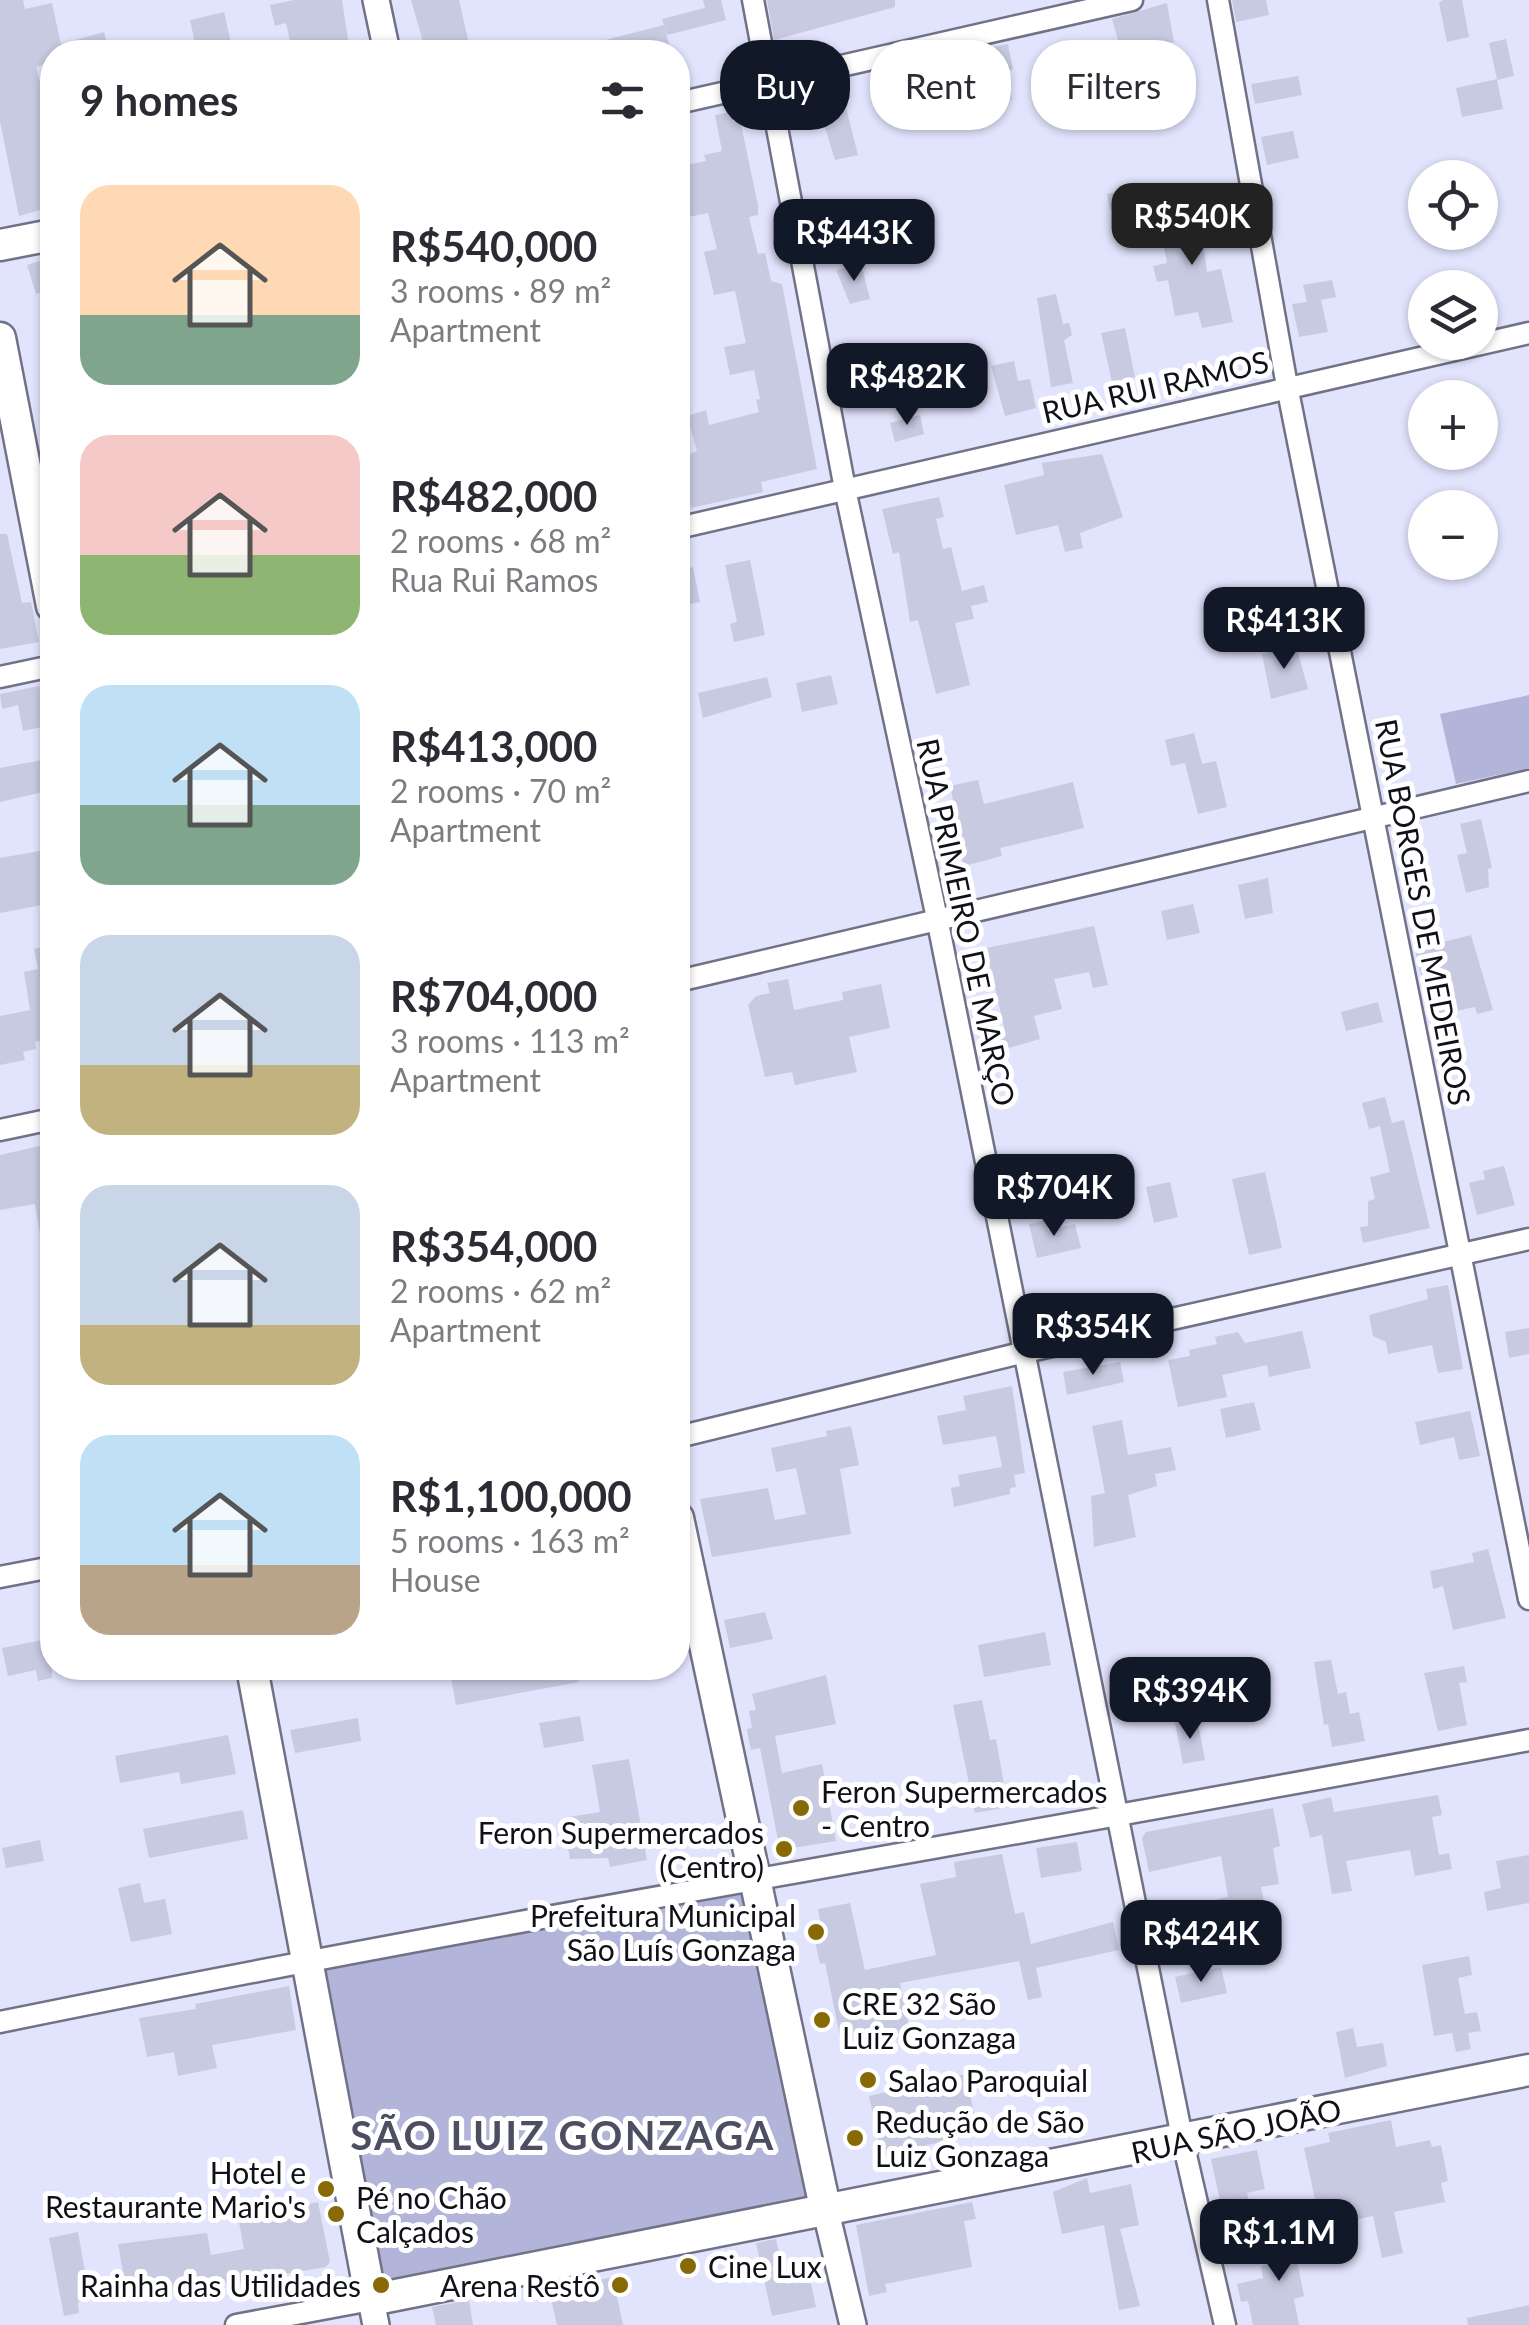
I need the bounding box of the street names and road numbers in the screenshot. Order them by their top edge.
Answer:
street label: RUA RUI RAMOS [1038,342,1272,430]
street label: RUA BORGES DE MEDEIROS [1369,716,1479,1108]
street label: RUA PRIMEIRO DE MARÇO [910,735,1024,1109]
street label: RUA SÃO JOÃO [1128,2090,1344,2170]

